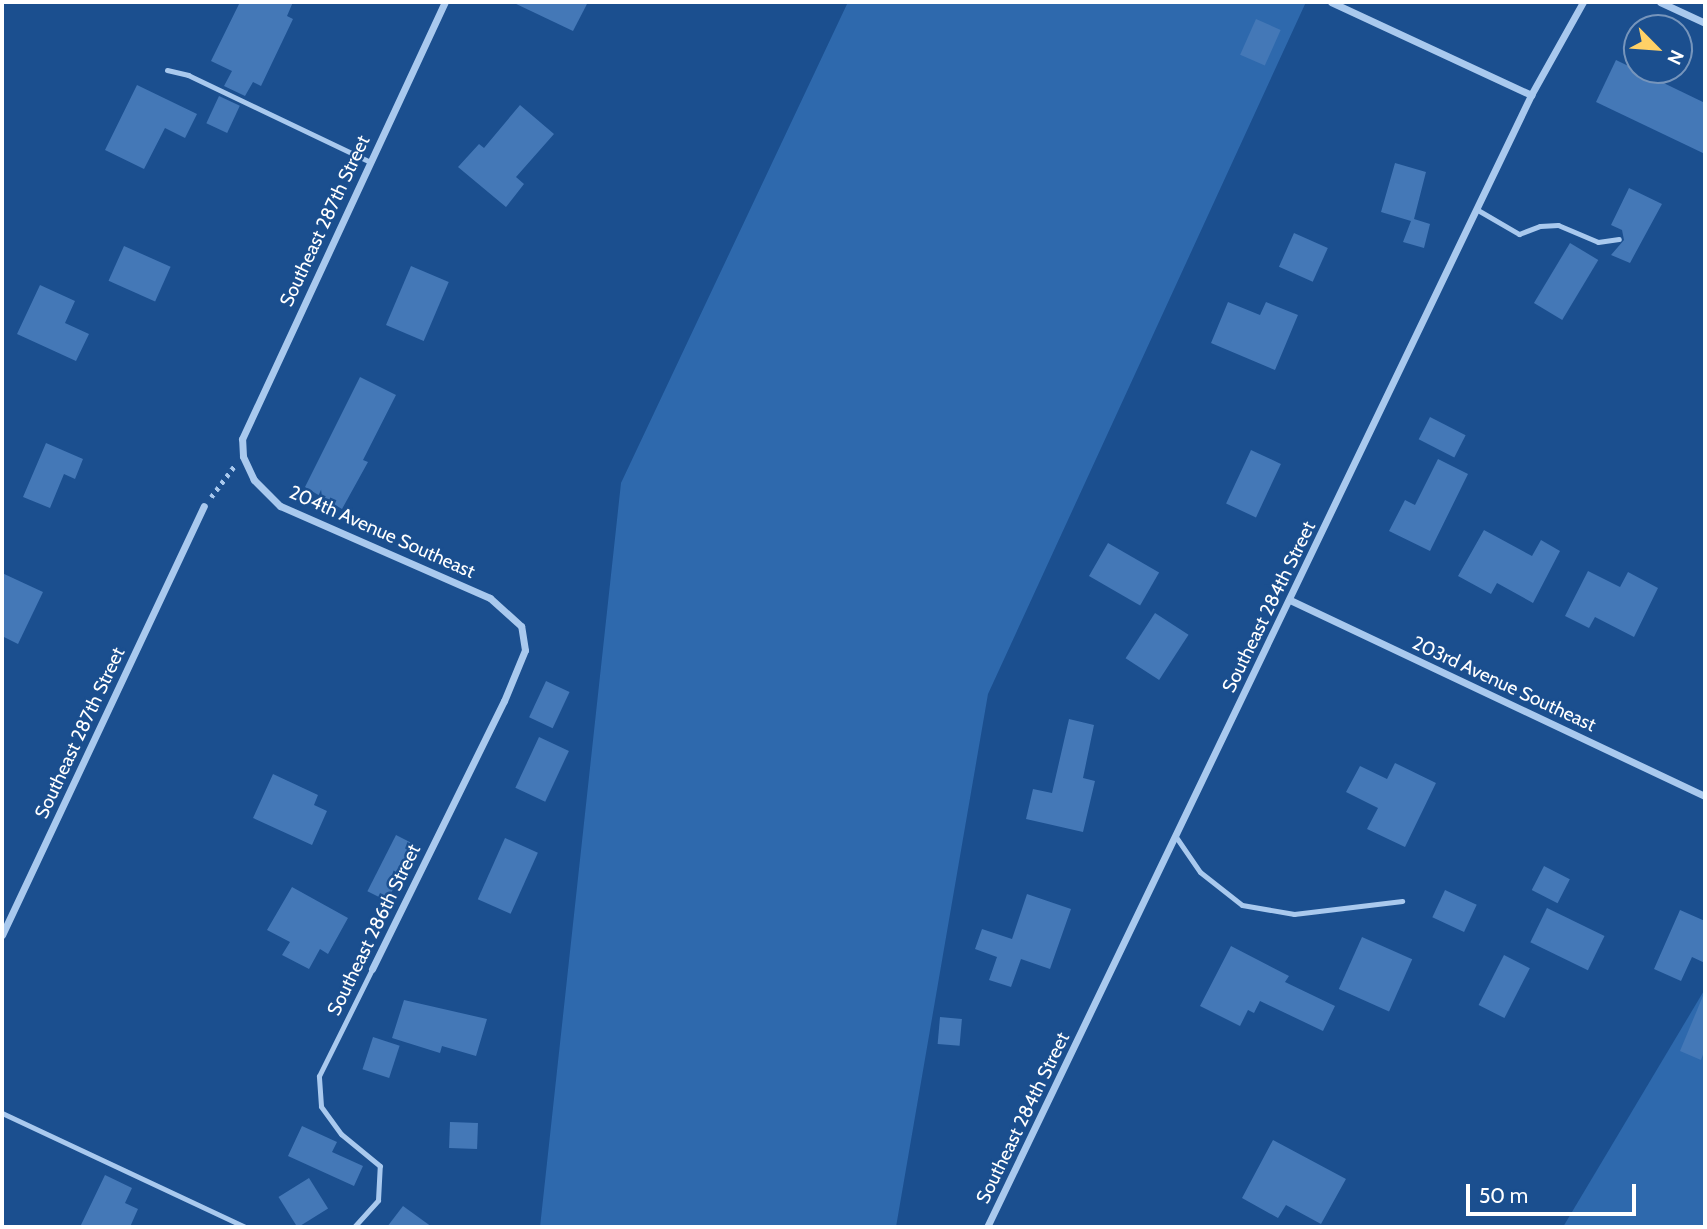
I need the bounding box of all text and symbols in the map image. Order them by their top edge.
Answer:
north arrow [1623,14,1693,84]
text: N [1662,46,1689,68]
street label: Southeast 287th Street [275,132,375,310]
street label: 204th Avenue Southeast [286,481,478,583]
street label: Southeast 284th Street [1218,518,1320,696]
street label: 203rd Avenue Southeast [1409,631,1599,737]
street label: Southeast 287th Street [30,644,130,822]
street label: Southeast 286th Street [323,841,425,1019]
street label: Southeast 284th Street [972,1029,1074,1207]
scale bar [1469,1170,1639,1214]
text: 50 m [1479,1183,1528,1208]

